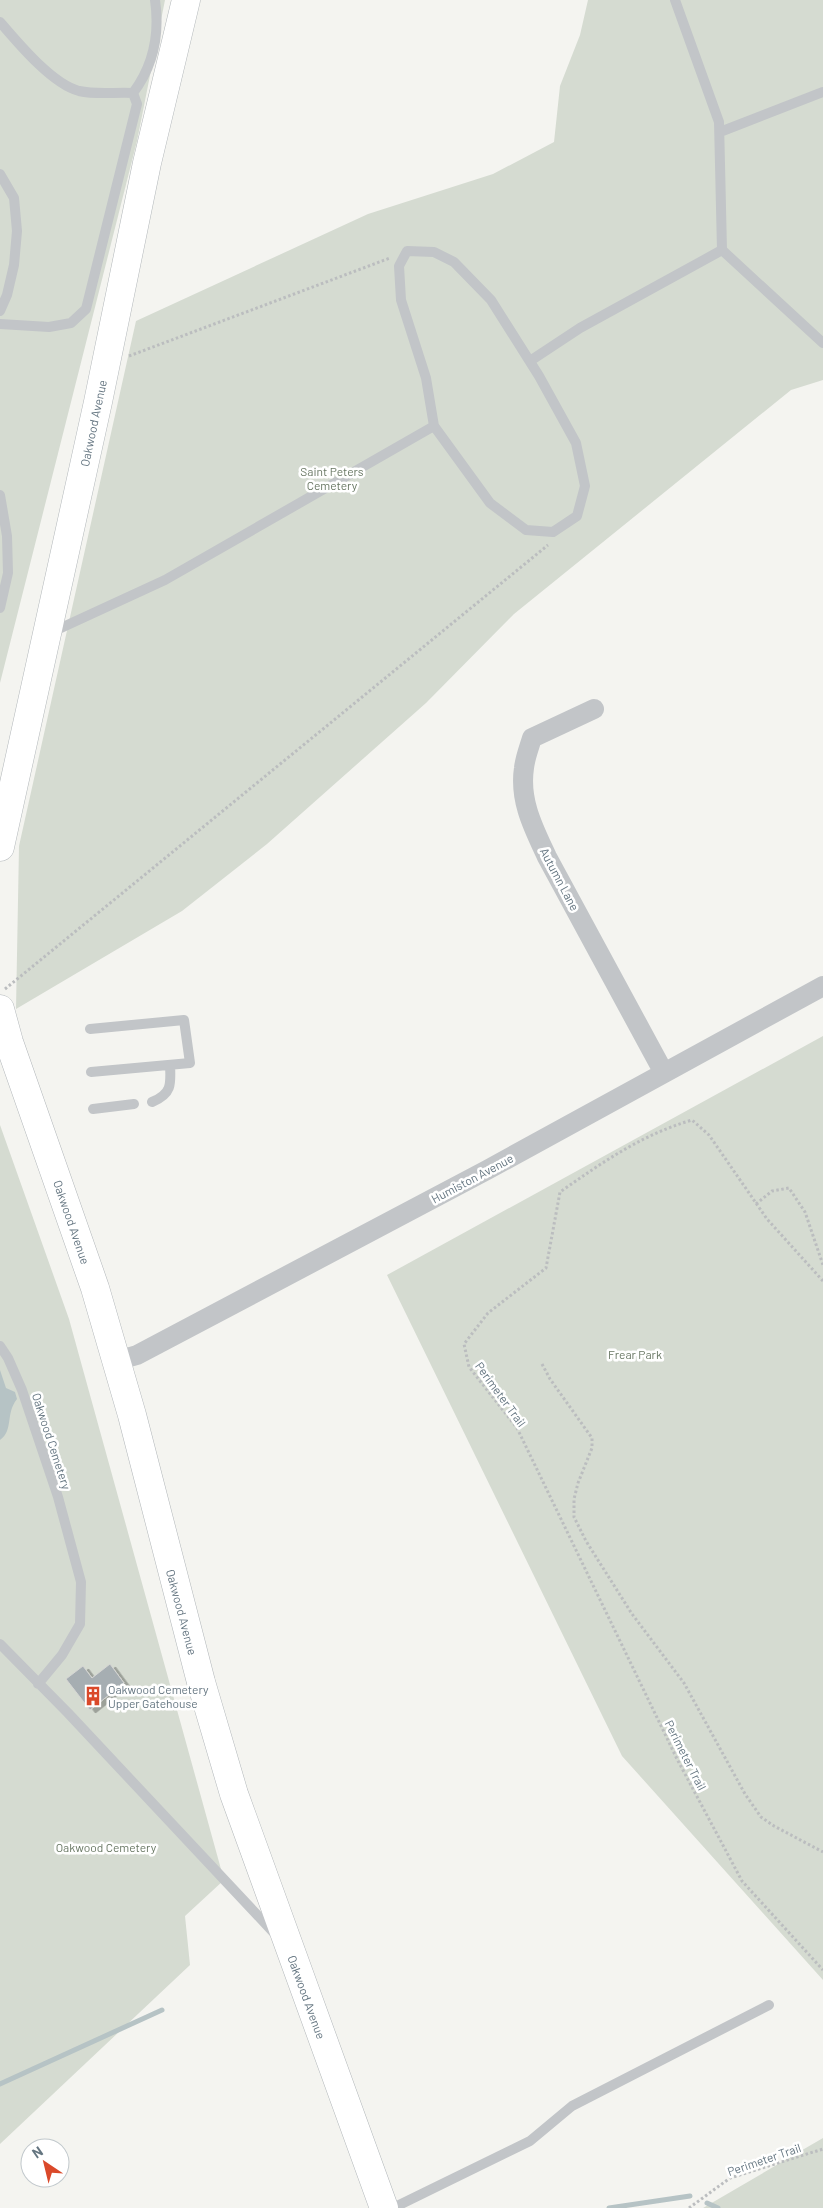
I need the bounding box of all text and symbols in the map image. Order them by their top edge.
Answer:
street label: Oakwood Avenue [77,378,109,468]
park label: Saint Peters Cemetery [300,464,364,492]
street label: Autumn Lane [538,845,582,913]
street label: Humiston Avenue [429,1151,515,1205]
street label: Oakwood Avenue [51,1178,93,1266]
park label: Frear Park [608,1347,662,1361]
street label: Perimeter Trail [473,1359,529,1429]
street label: Oakwood Cemetery [30,1391,74,1491]
street label: Oakwood Avenue [164,1568,200,1656]
place label: Oakwood Cemetery Upper Gatehouse [108,1682,209,1710]
building icon: Oakwood Cemetery Upper Gatehouse [82,1685,104,1707]
street label: Perimeter Trail [662,1718,710,1792]
park label: Oakwood Cemetery [56,1840,157,1854]
street label: Oakwood Avenue [285,1953,329,2041]
north arrow [20,2138,70,2188]
street label: Perimeter Trail [725,2140,803,2178]
text: N [29,2142,46,2162]

